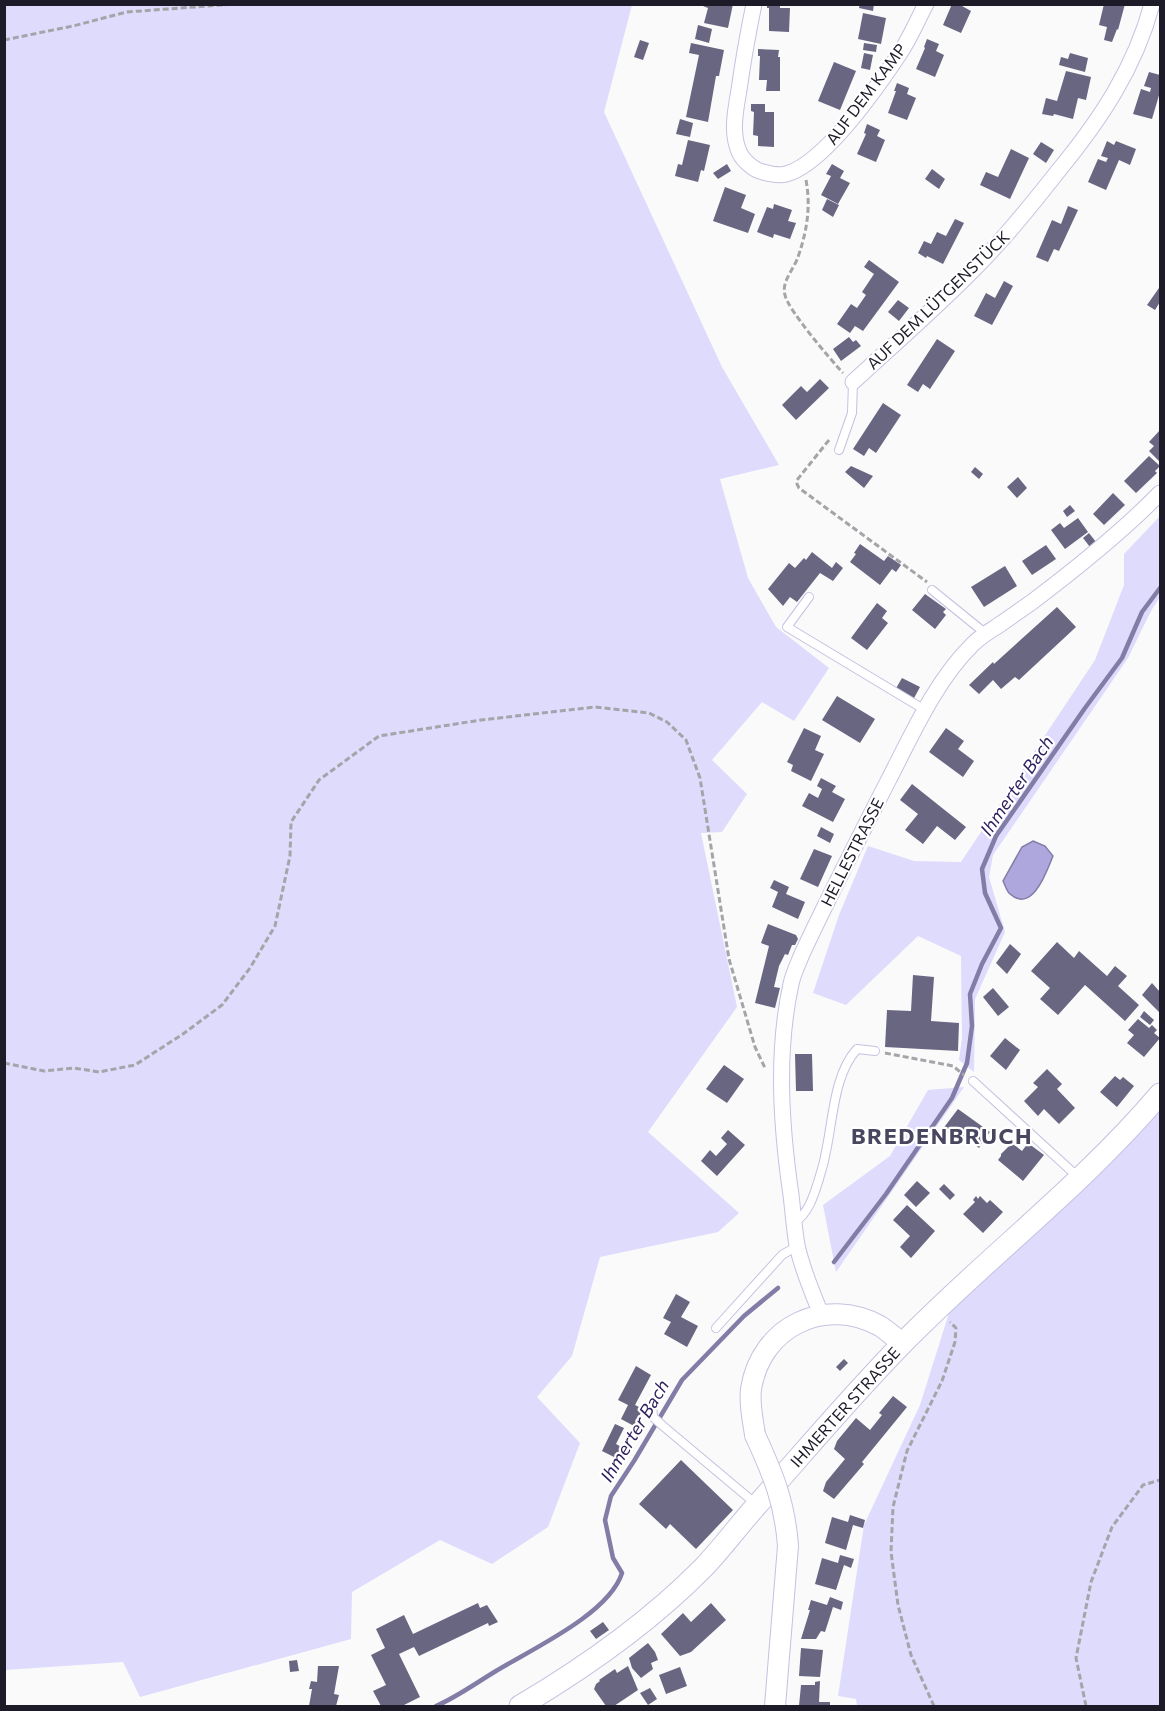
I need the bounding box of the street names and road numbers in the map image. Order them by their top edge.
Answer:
street label: AUF DEM KAMP [822,40,910,148]
street label: AUF DEM LÜTGENSTÜCK [862,226,1013,373]
street label: HELLESTRASSE [816,795,887,909]
street label: IHMERTER STRASSE [786,1343,903,1470]

